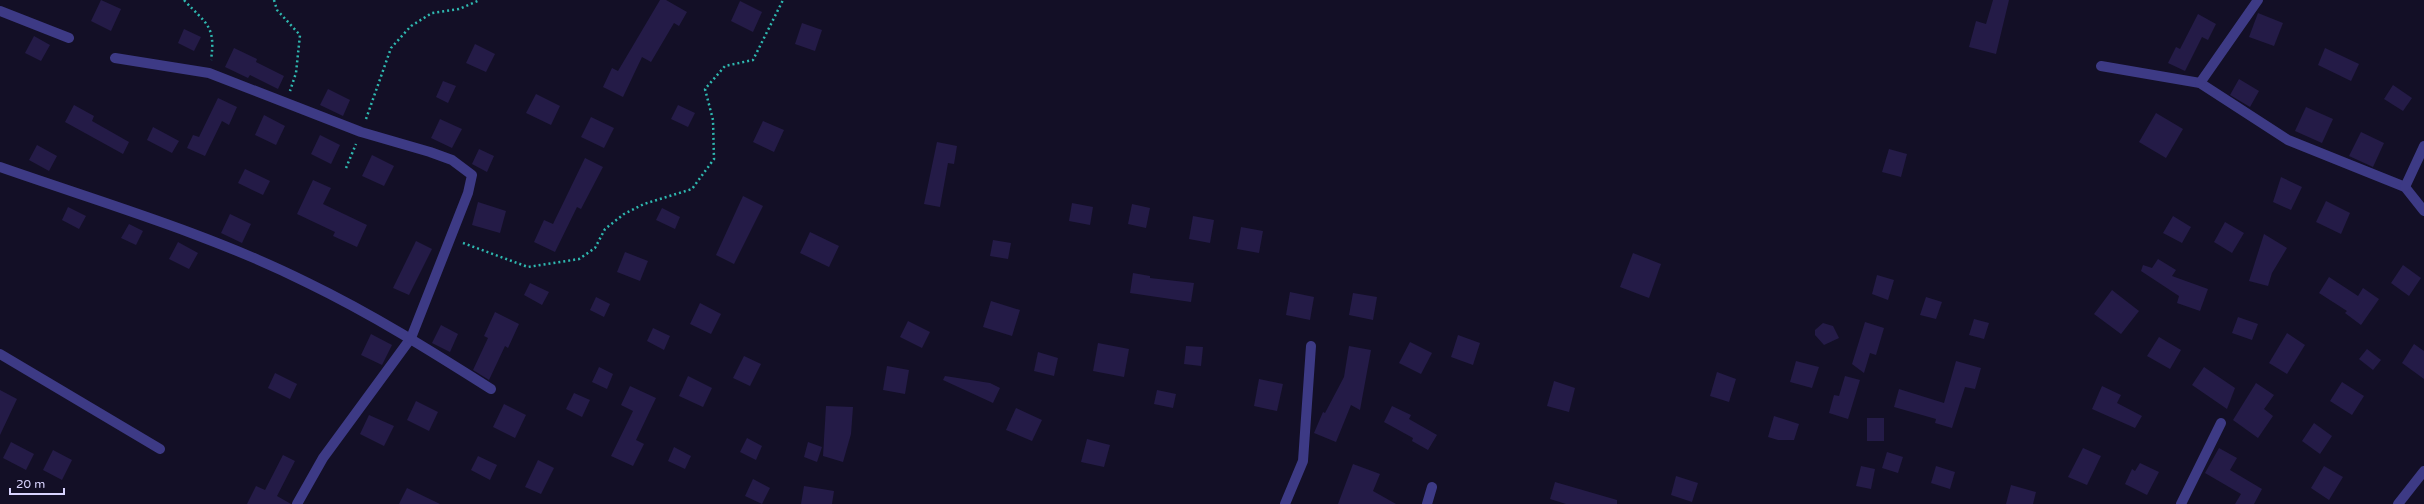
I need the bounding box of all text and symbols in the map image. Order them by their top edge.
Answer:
scale bar [10,470,64,496]
text: 20 m [16,477,45,491]

